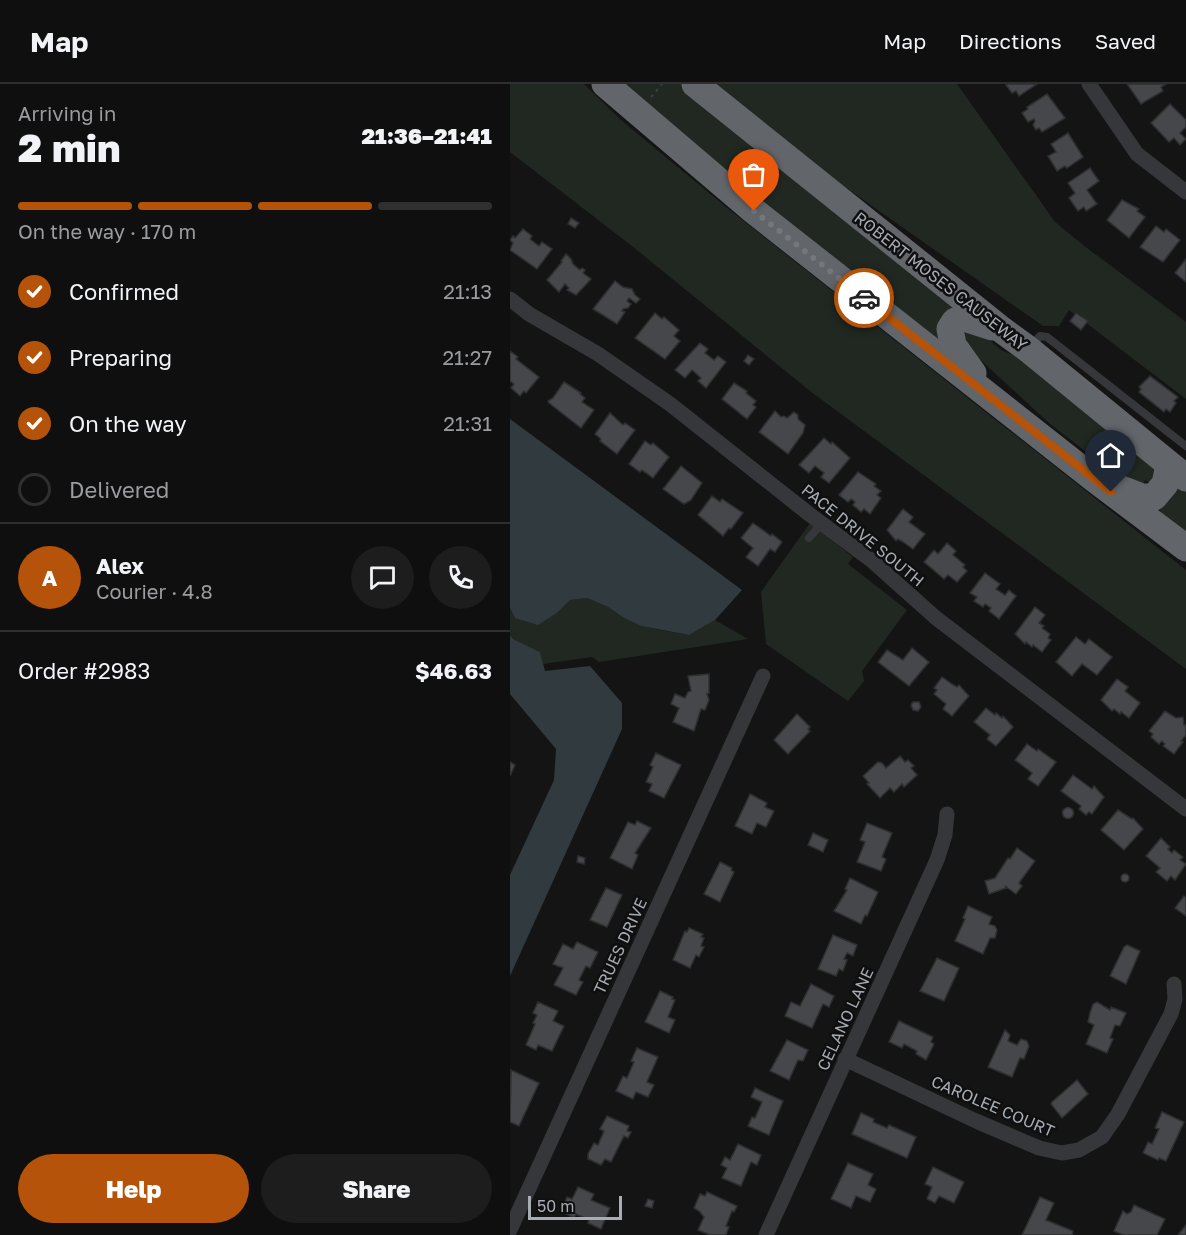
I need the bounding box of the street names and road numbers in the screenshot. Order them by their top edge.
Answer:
street label: ROBERT MOSES CAUSEWAY [851,207,1032,355]
street label: PACE DRIVE SOUTH [798,480,928,590]
street label: TRUES DRIVE [589,895,651,997]
street label: CELANO LANE [812,964,878,1074]
street label: CAROLEE COURT [928,1071,1058,1141]

